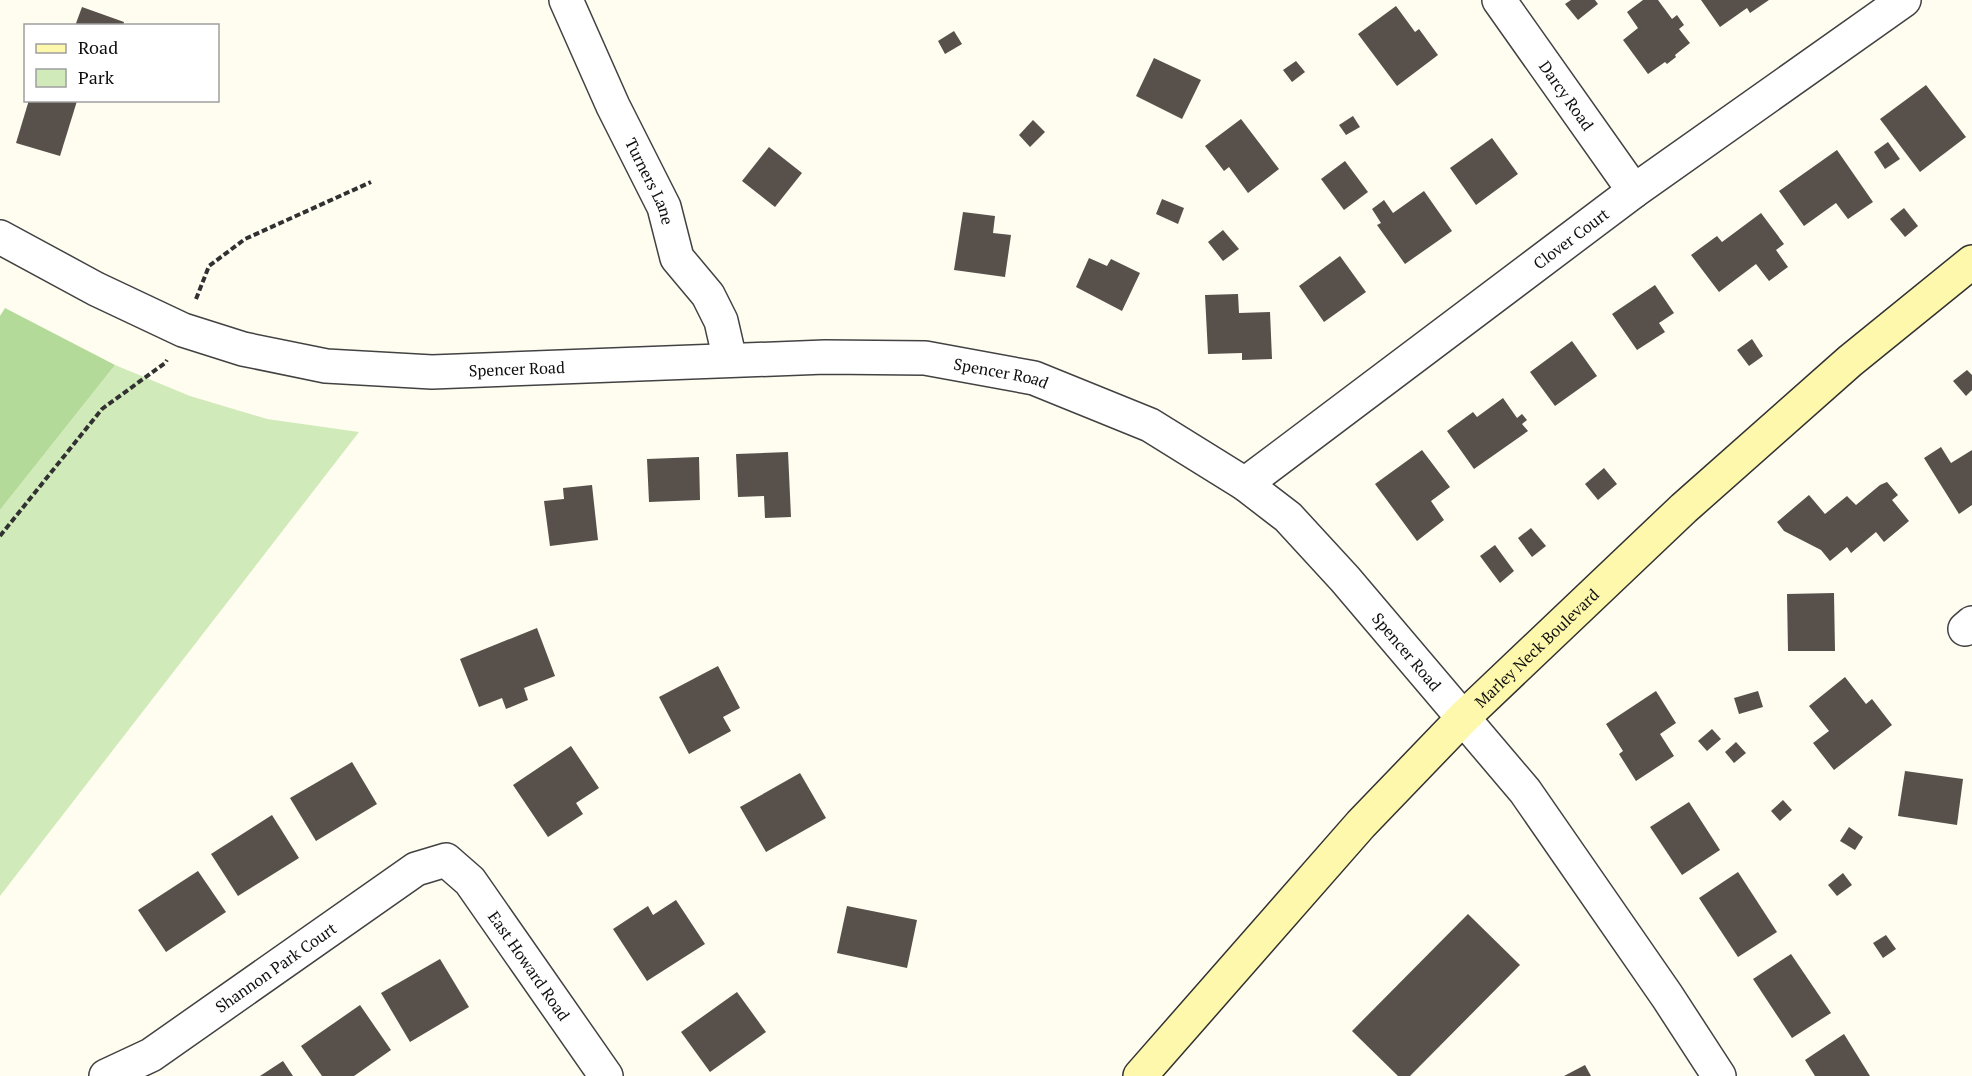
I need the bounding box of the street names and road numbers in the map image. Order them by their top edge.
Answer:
street label: Darcy Road [1534,56,1599,135]
street label: Turners Lane [620,134,679,227]
street label: Clover Court [1528,203,1613,274]
street label: Spencer Road [952,352,1052,394]
street label: Spencer Road [468,356,565,382]
street label: Marley Neck Boulevard [1470,583,1604,712]
street label: Spencer Road [1367,608,1446,696]
street label: East Howard Road [483,907,575,1025]
street label: Shannon Park Court [211,917,341,1018]

